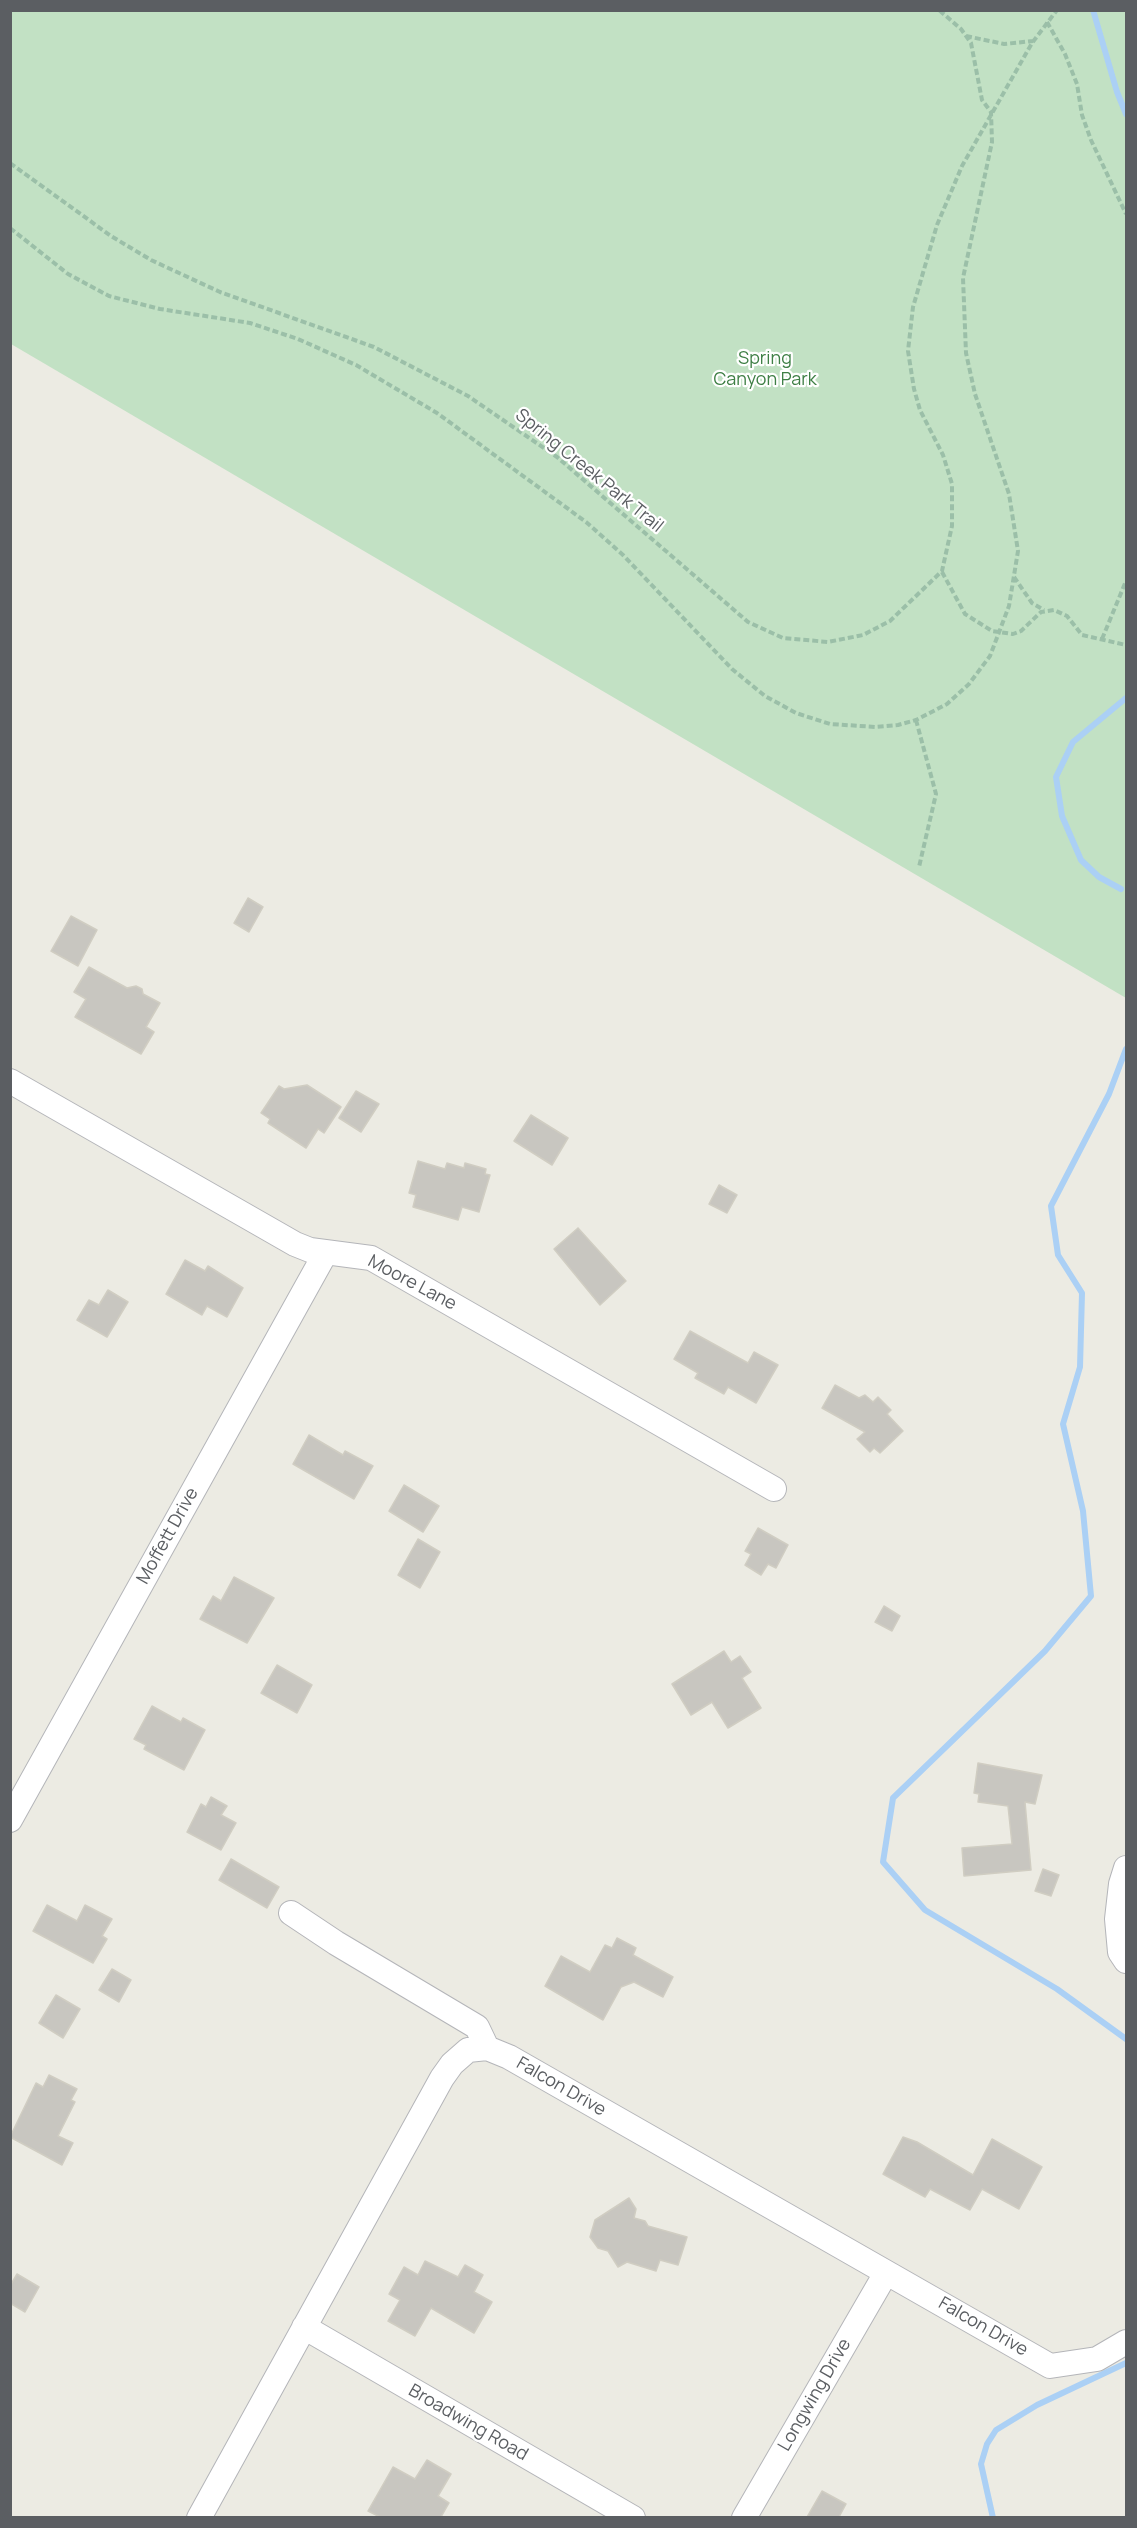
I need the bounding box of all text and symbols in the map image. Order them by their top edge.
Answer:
park label: Spring Canyon Park [713,348,817,391]
street label: Spring Creek Park Trail [511,405,667,537]
street label: Moore Lane [364,1251,460,1315]
street label: Moffett Drive [133,1484,203,1588]
street label: Falcon Drive [512,2053,610,2121]
street label: Falcon Drive [934,2293,1032,2361]
street label: Longwing Drive [774,2335,856,2455]
street label: Broadwing Road [404,2380,532,2466]

